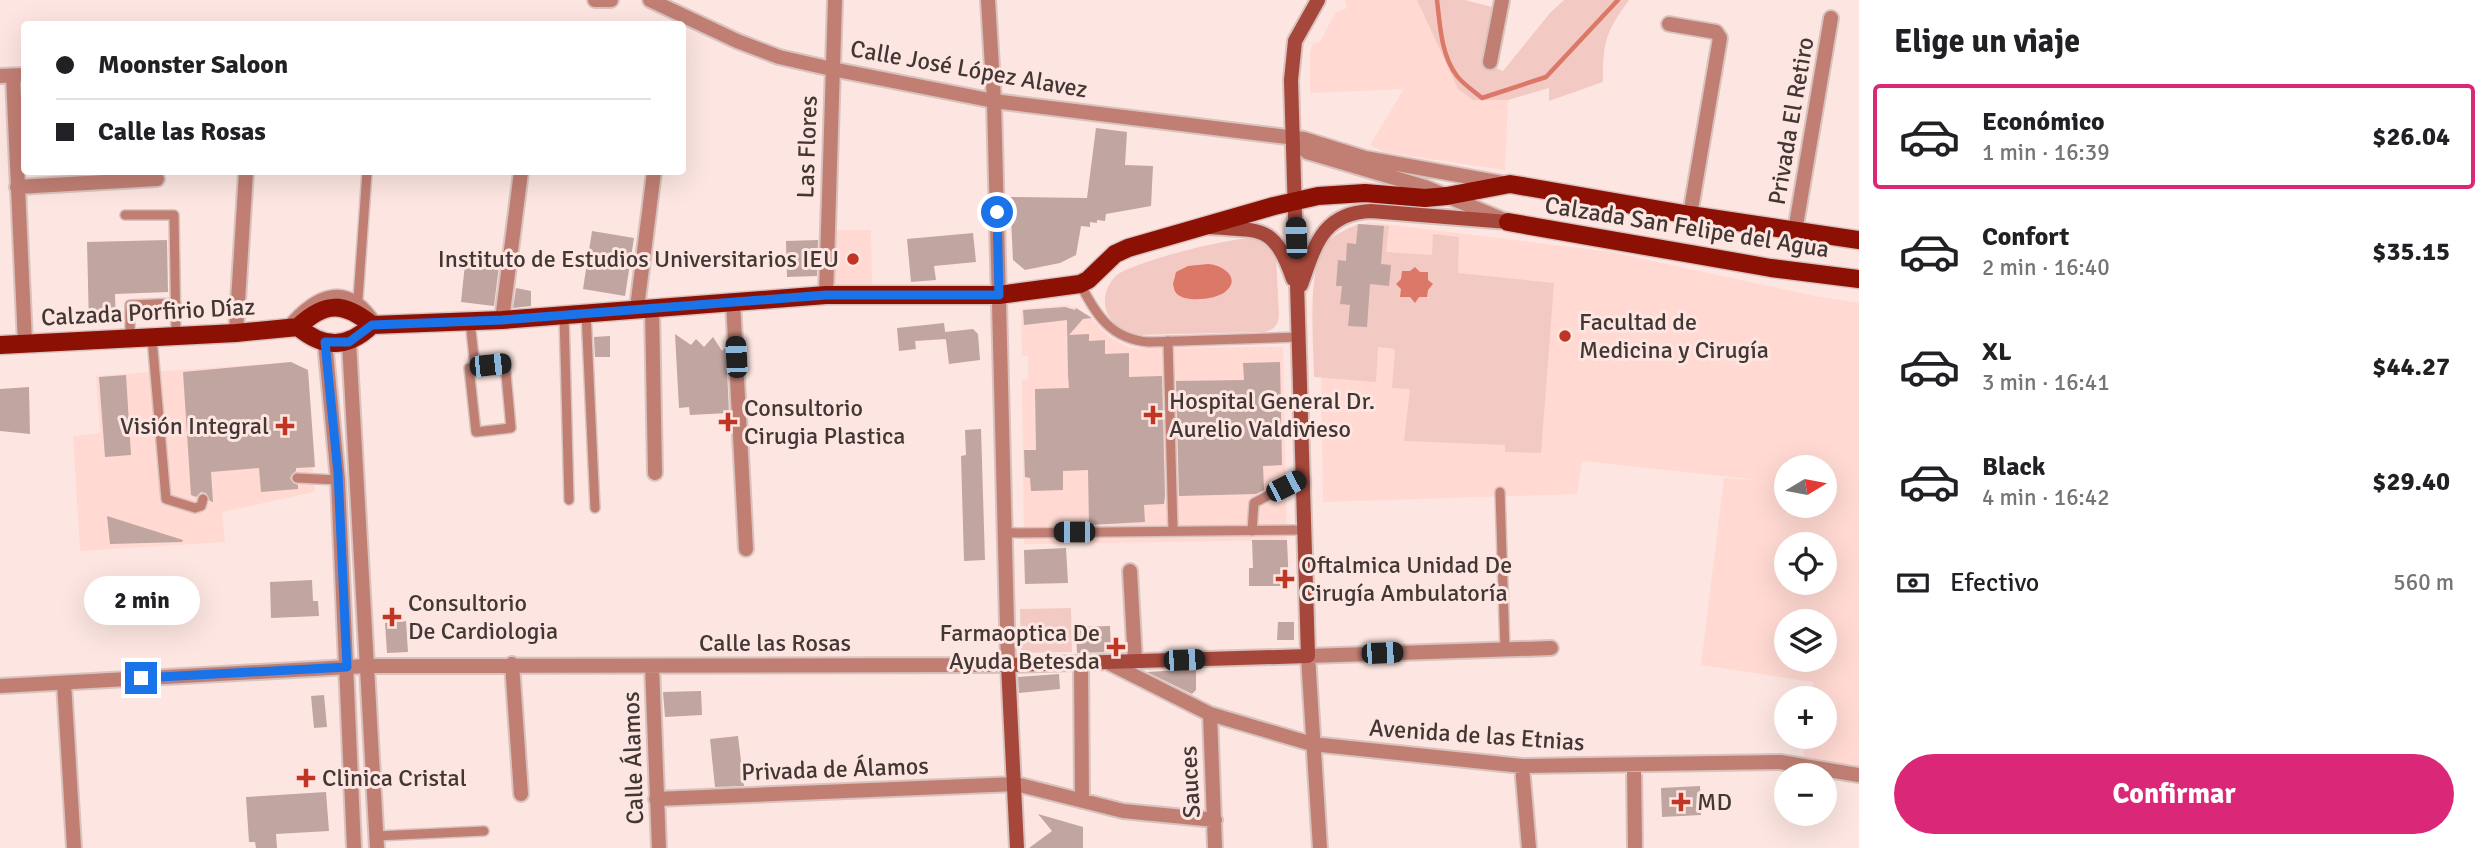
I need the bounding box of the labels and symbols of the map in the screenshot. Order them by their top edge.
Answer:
street label: Calle José López Alavez [848,33,1090,105]
street label: Privada El Retiro [1761,35,1821,207]
street label: Las Flores [790,95,824,199]
street label: Calzada San Felipe del Agua [1543,190,1831,264]
route start [981,196,1013,228]
car [1285,217,1308,259]
place label: Instituto de Estudios Universitarios IEU [438,244,839,274]
marker: Instituto de Estudios Universitarios IEU [845,251,861,267]
street label: Calzada Porfirio Díaz [40,291,256,333]
place label: Facultad de Medicina y Cirugía [1579,307,1769,365]
marker: Facultad de Medicina y Cirugía [1557,328,1573,344]
car [725,335,748,379]
car [469,352,512,378]
place label: Hospital General Dr. Aurelio Valdivieso [1169,386,1375,444]
place label: Consultorio Cirugia Plastica [744,393,905,451]
marker: Hospital General Dr. Aurelio Valdivieso [1143,405,1163,425]
place label: Visión Integral [120,411,269,441]
marker: Consultorio Cirugia Plastica [718,412,738,432]
marker: Visión Integral [275,416,295,436]
north arrow [1774,455,1838,518]
car [1263,467,1310,505]
car [1054,522,1096,543]
place label: Oftalmica Unidad De Cirugía Ambulatoría [1301,550,1512,608]
marker: Oftalmica Unidad De Cirugía Ambulatoría [1275,569,1295,589]
callout: 2 min [83,576,199,626]
place label: Consultorio De Cardiologia [408,588,558,646]
marker: Consultorio De Cardiologia [382,607,402,627]
place label: Farmaoptica De Ayuda Betesda [939,618,1100,676]
street label: Calle las Rosas [699,628,851,658]
marker: Farmaoptica De Ayuda Betesda [1106,637,1126,657]
car [1361,642,1404,664]
car [1163,649,1206,671]
route end [125,662,157,694]
street label: Calle Álamos [616,691,650,825]
street label: Avenida de las Etnias [1368,713,1586,757]
street label: Sauces [1173,745,1207,819]
street label: Privada de Álamos [741,751,929,787]
place label: Clinica Cristal [322,763,467,793]
marker: Clinica Cristal [296,768,316,788]
place label: MD [1697,787,1732,817]
marker: MD [1671,792,1691,812]

